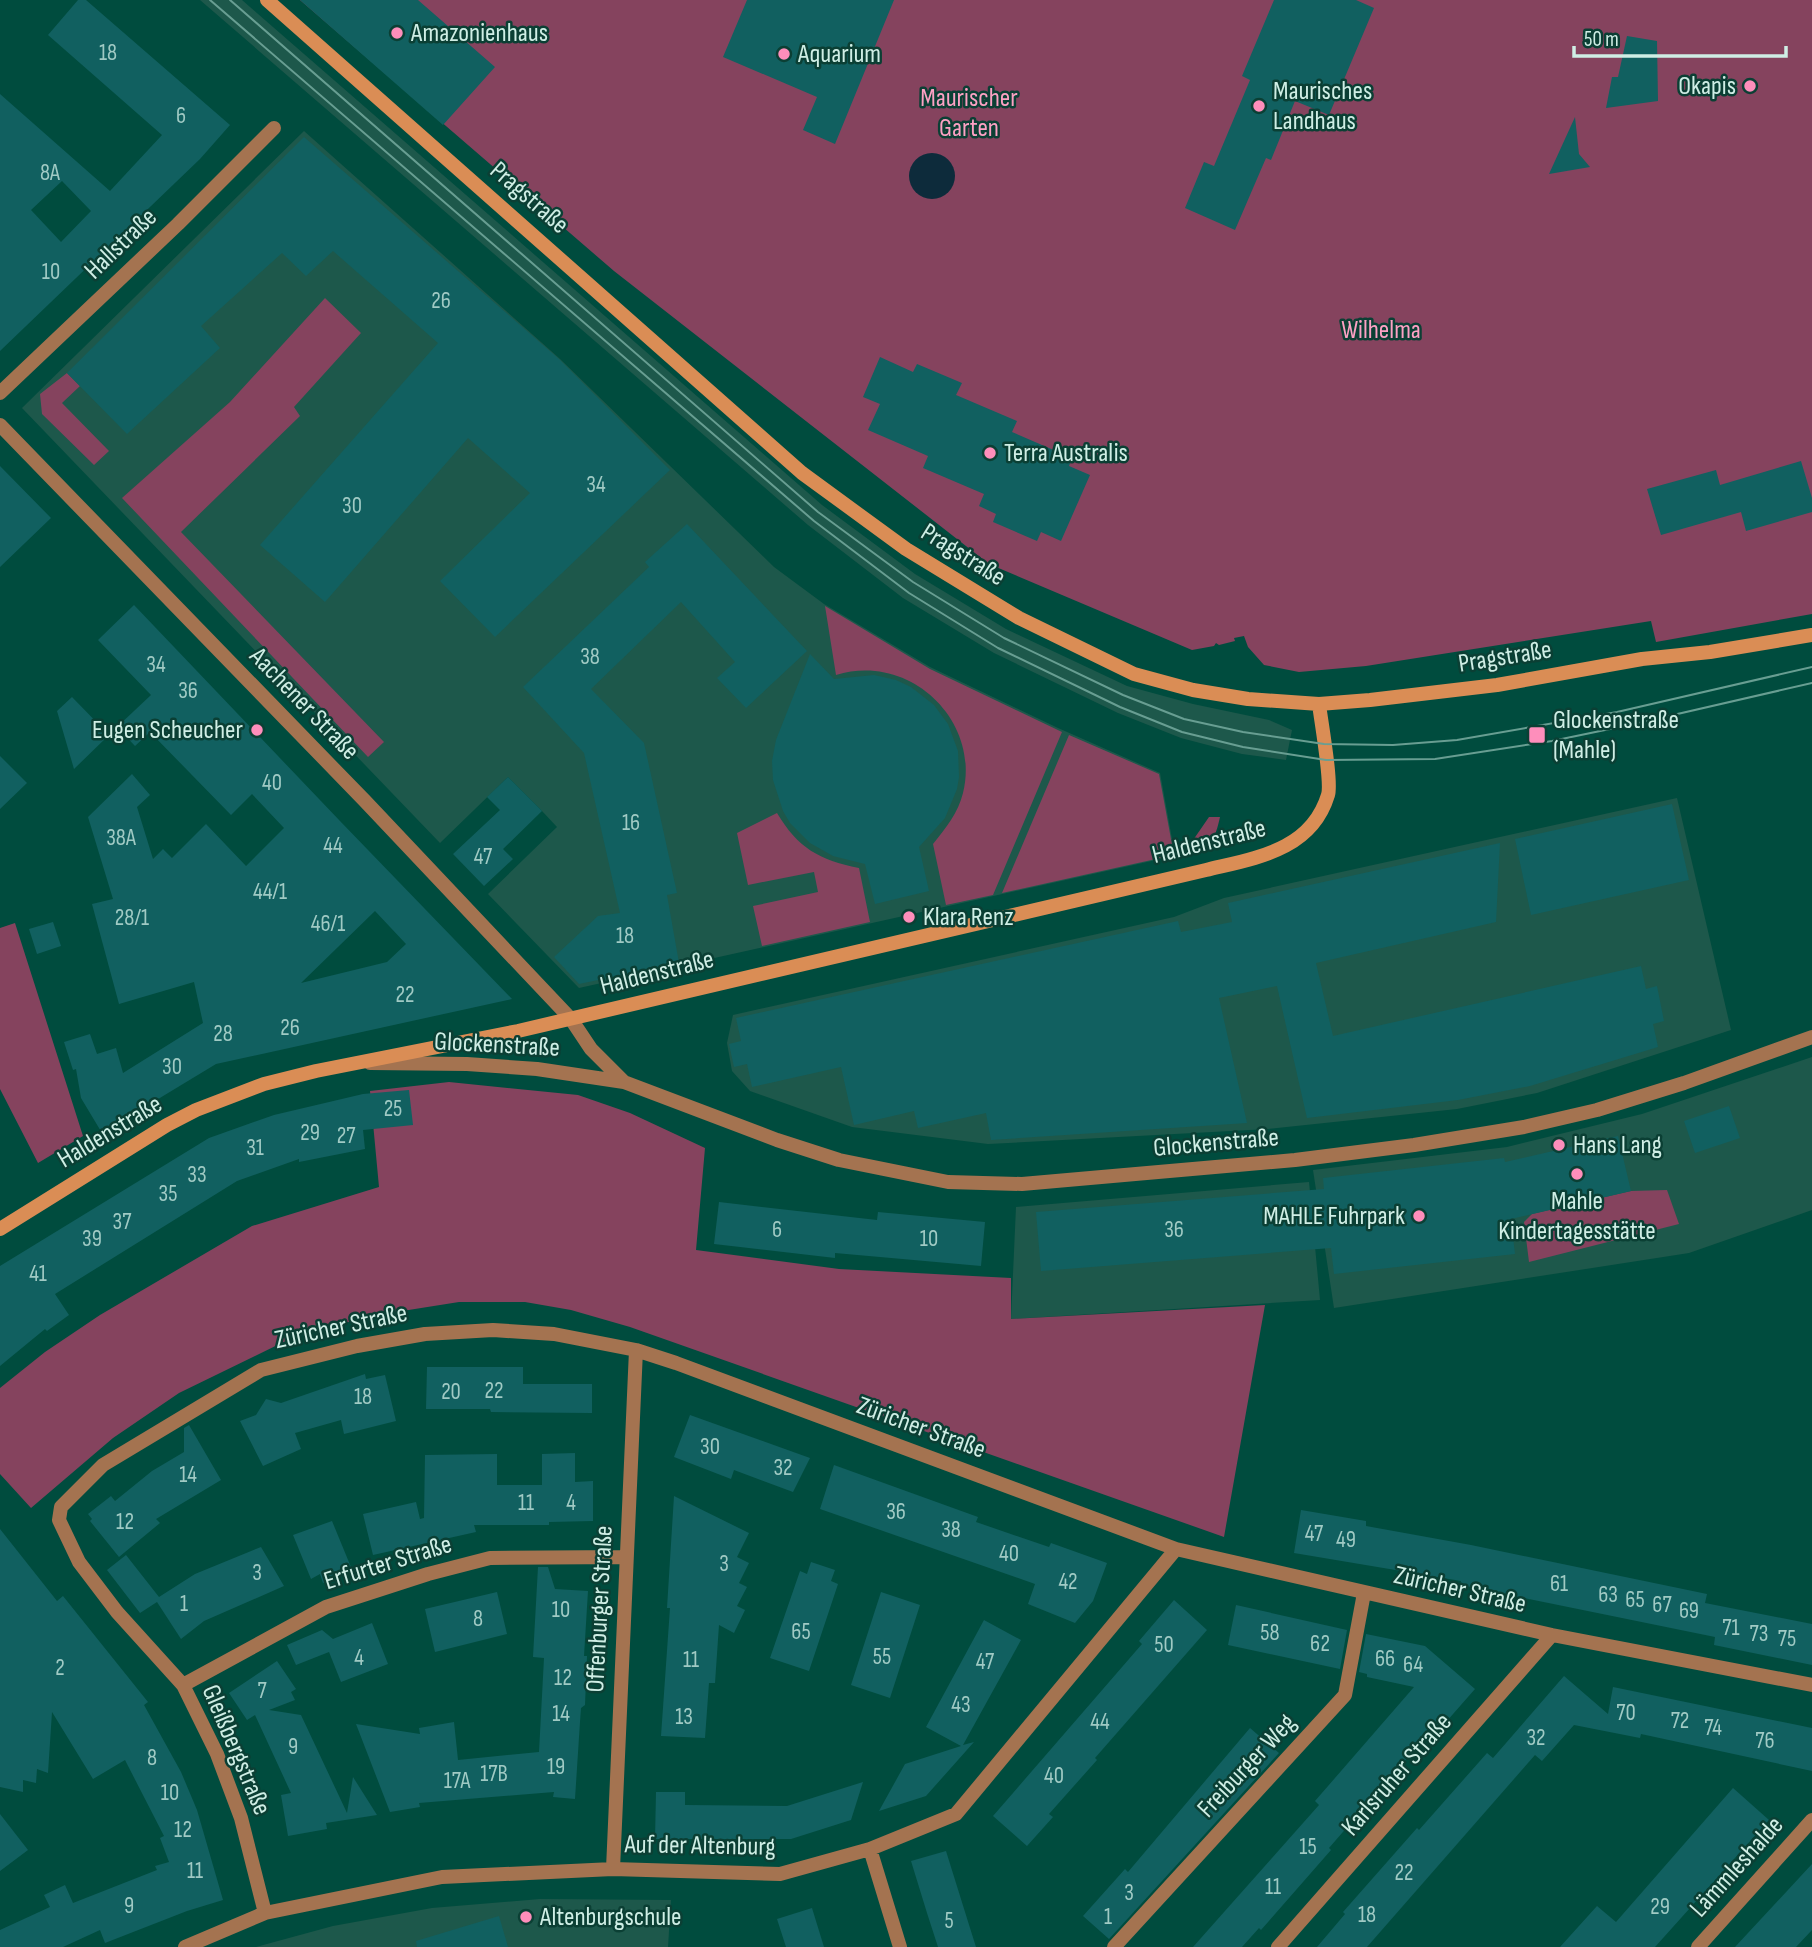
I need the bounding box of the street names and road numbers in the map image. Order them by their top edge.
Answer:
street label: Pragstraße [483,155,575,241]
street label: Hallstraße [78,202,164,286]
street label: Pragstraße [915,517,1011,593]
street label: Pragstraße [1456,634,1554,680]
street label: Aachener Straße [242,641,365,767]
street label: Haldenstraße [1149,813,1269,871]
street label: Haldenstraße [597,944,717,1002]
street label: Glockenstraße [433,1026,561,1064]
street label: Haldenstraße [52,1089,168,1175]
street label: Glockenstraße [1152,1122,1280,1164]
street label: Züricher Straße [272,1298,410,1356]
street label: Züricher Straße [852,1390,990,1466]
street label: Offenburger Straße [580,1525,620,1693]
street label: Erfurter Straße [320,1529,456,1597]
street label: Züricher Straße [1391,1560,1529,1620]
street label: Gleißbergstraße [195,1680,277,1820]
street label: Karlsruher Straße [1335,1707,1459,1843]
street label: Freiburger Weg [1191,1708,1303,1824]
street label: Lämmleshalde [1684,1810,1790,1924]
street label: Auf der Altenburg [623,1829,776,1863]

